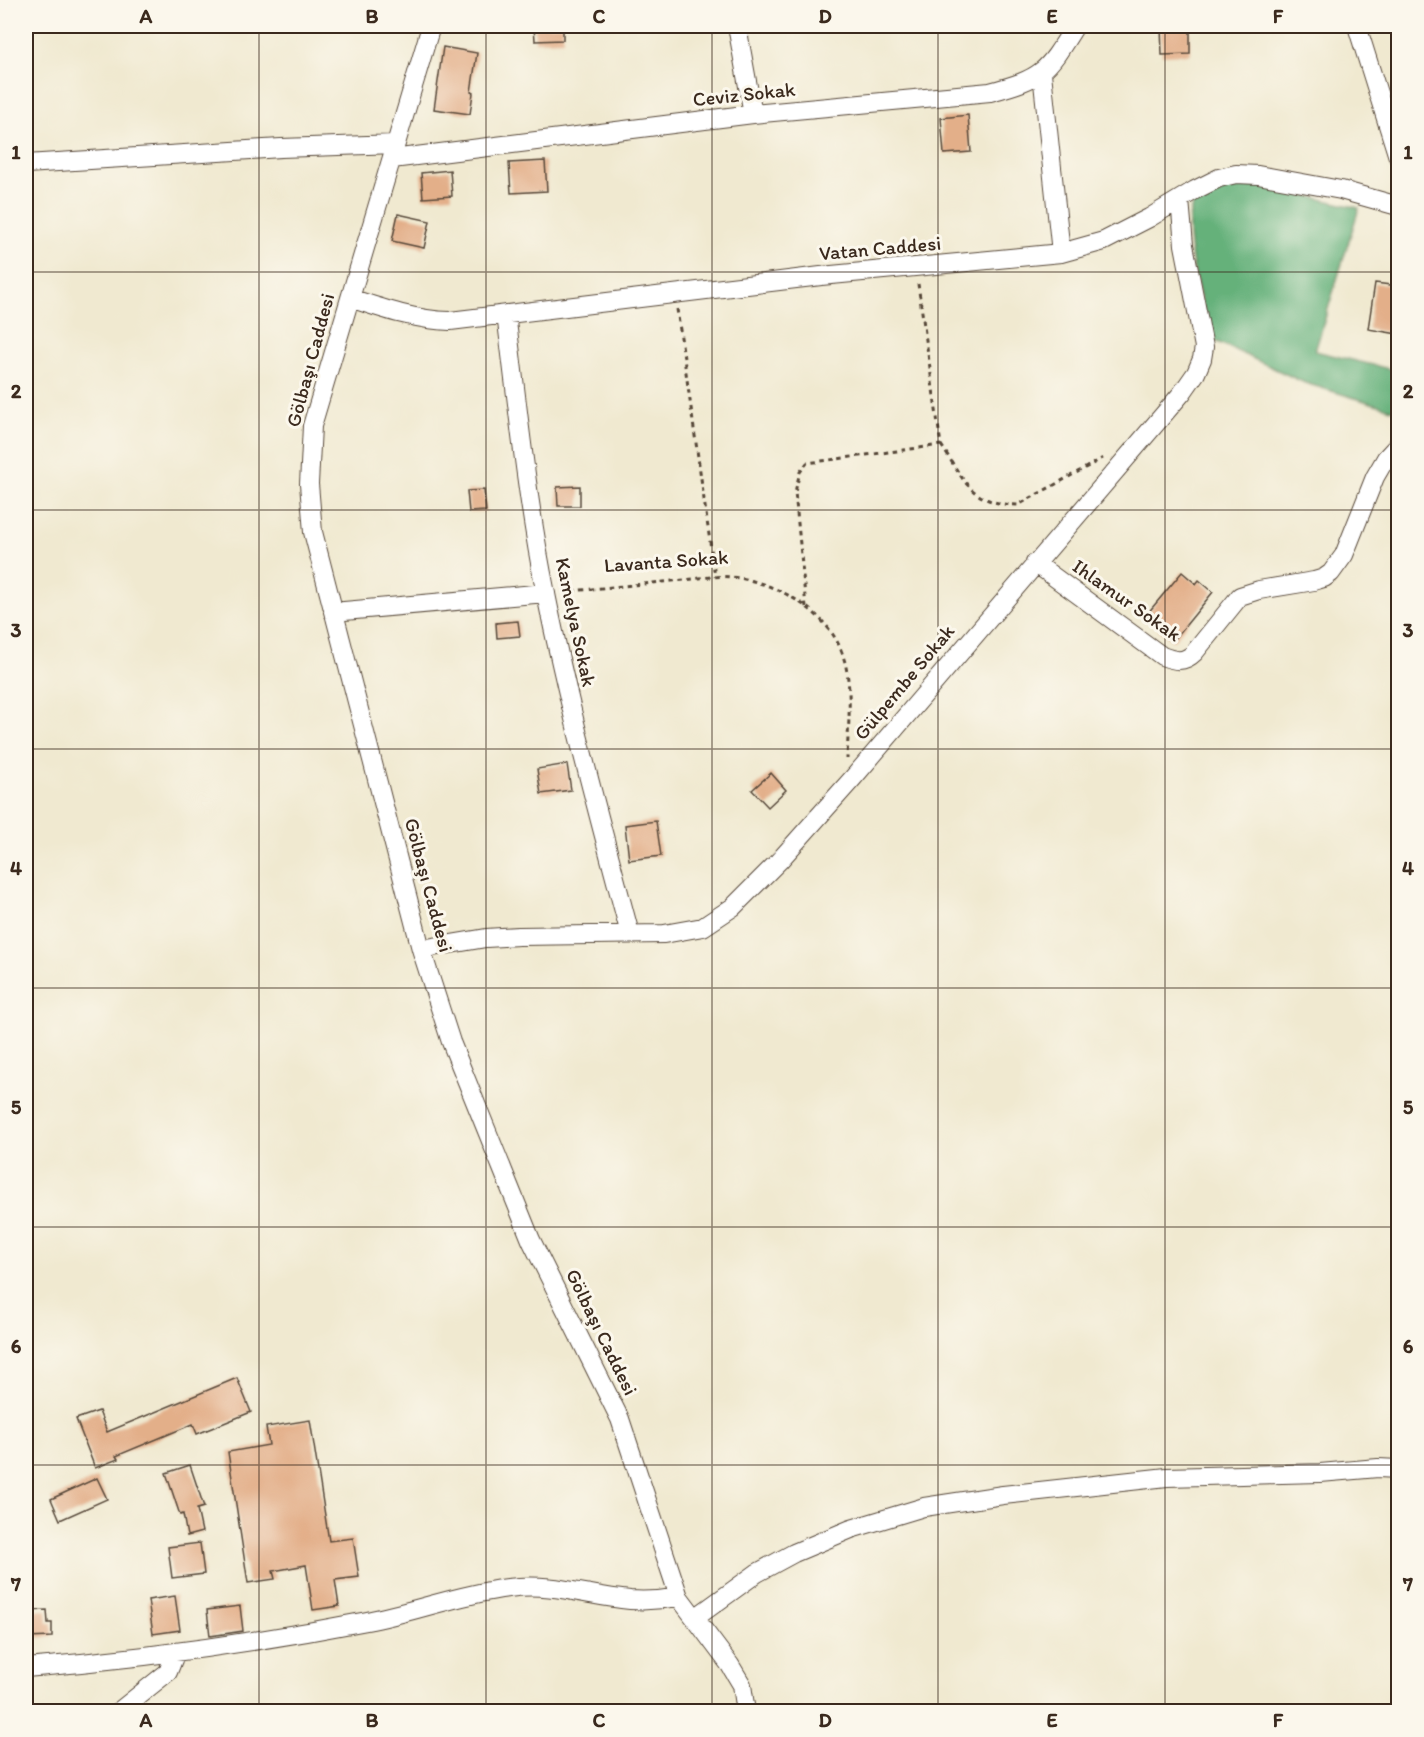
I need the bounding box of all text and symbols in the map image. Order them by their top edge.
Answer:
text: A [139,4,153,28]
text: B [366,4,379,28]
text: C [593,4,606,28]
text: D [818,4,832,28]
text: E [1046,4,1058,28]
text: F [1273,4,1284,28]
street label: Ceviz Sokak [692,77,797,111]
text: 1 [11,140,21,164]
text: 1 [1403,140,1413,164]
street label: Vatan Caddesi [818,231,942,265]
street label: Gölbaşı Caddesi [281,290,339,430]
text: 2 [11,379,22,403]
text: 2 [1403,379,1414,403]
street label: Lavanta Sokak [603,545,729,577]
street label: Ihlamur Sokak [1068,554,1186,647]
street label: Kamelya Sokak [551,555,601,689]
text: 3 [11,618,22,642]
text: 3 [1403,618,1414,642]
street label: Gülpembe Sokak [849,619,960,745]
street label: Gölbaşı Caddesi [400,815,458,955]
text: 4 [10,856,22,880]
text: 4 [1402,856,1414,880]
text: 5 [11,1095,22,1119]
text: 5 [1403,1095,1414,1119]
street label: Gölbaşı Caddesi [561,1265,643,1399]
text: 6 [11,1334,22,1358]
text: 6 [1403,1334,1414,1358]
text: 7 [10,1572,21,1596]
text: 7 [1402,1572,1413,1596]
text: A [139,1708,153,1732]
text: B [366,1708,379,1732]
text: C [593,1708,606,1732]
text: D [818,1708,832,1732]
text: E [1046,1708,1058,1732]
text: F [1273,1708,1284,1732]

